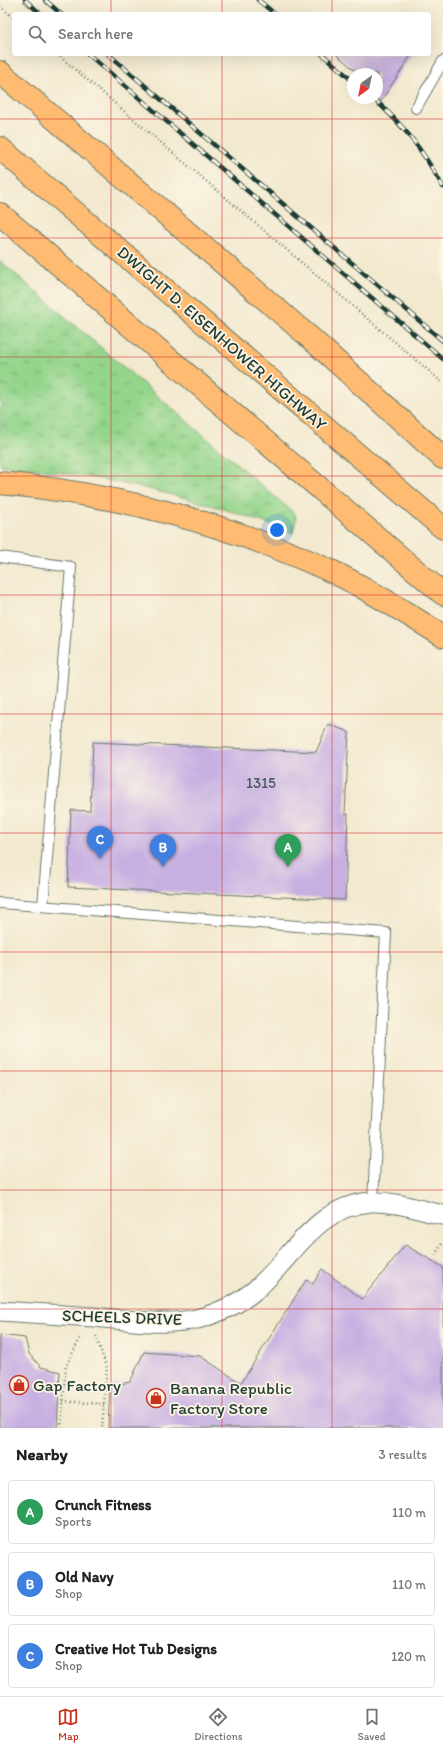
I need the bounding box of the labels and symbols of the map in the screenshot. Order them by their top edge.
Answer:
north arrow [347,68,383,104]
street label: DWIGHT D. EISENHOWER HIGHWAY [113,242,331,435]
your location [267,520,287,540]
house number: 1315 [246,774,276,792]
pin: C [87,826,113,859]
pin: B [150,834,176,867]
pin: A [275,834,301,867]
street label: SCHEELS DRIVE [62,1305,182,1329]
shop icon: Gap Factory [8,1374,30,1396]
place label: Gap Factory [33,1375,121,1395]
place label: Banana Republic Factory Store [170,1378,292,1418]
shop icon: Banana Republic Factory Store [145,1387,167,1409]

